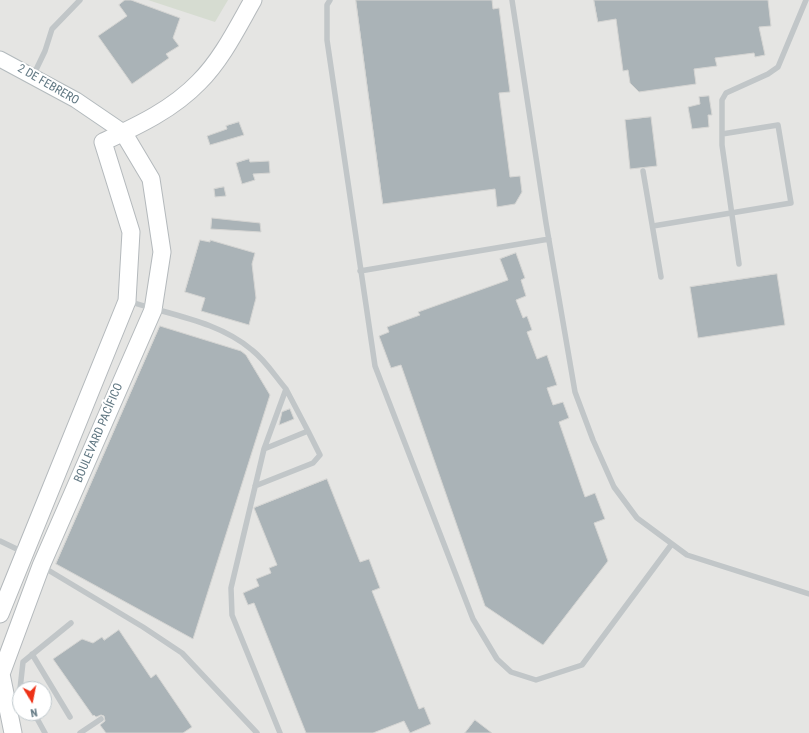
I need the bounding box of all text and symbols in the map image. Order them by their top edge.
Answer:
street label: 2 DE FEBRERO [15,62,81,108]
street label: BOULEVARD PACÍFICO [72,381,126,485]
north arrow [12,681,52,721]
text: N [30,705,38,719]

